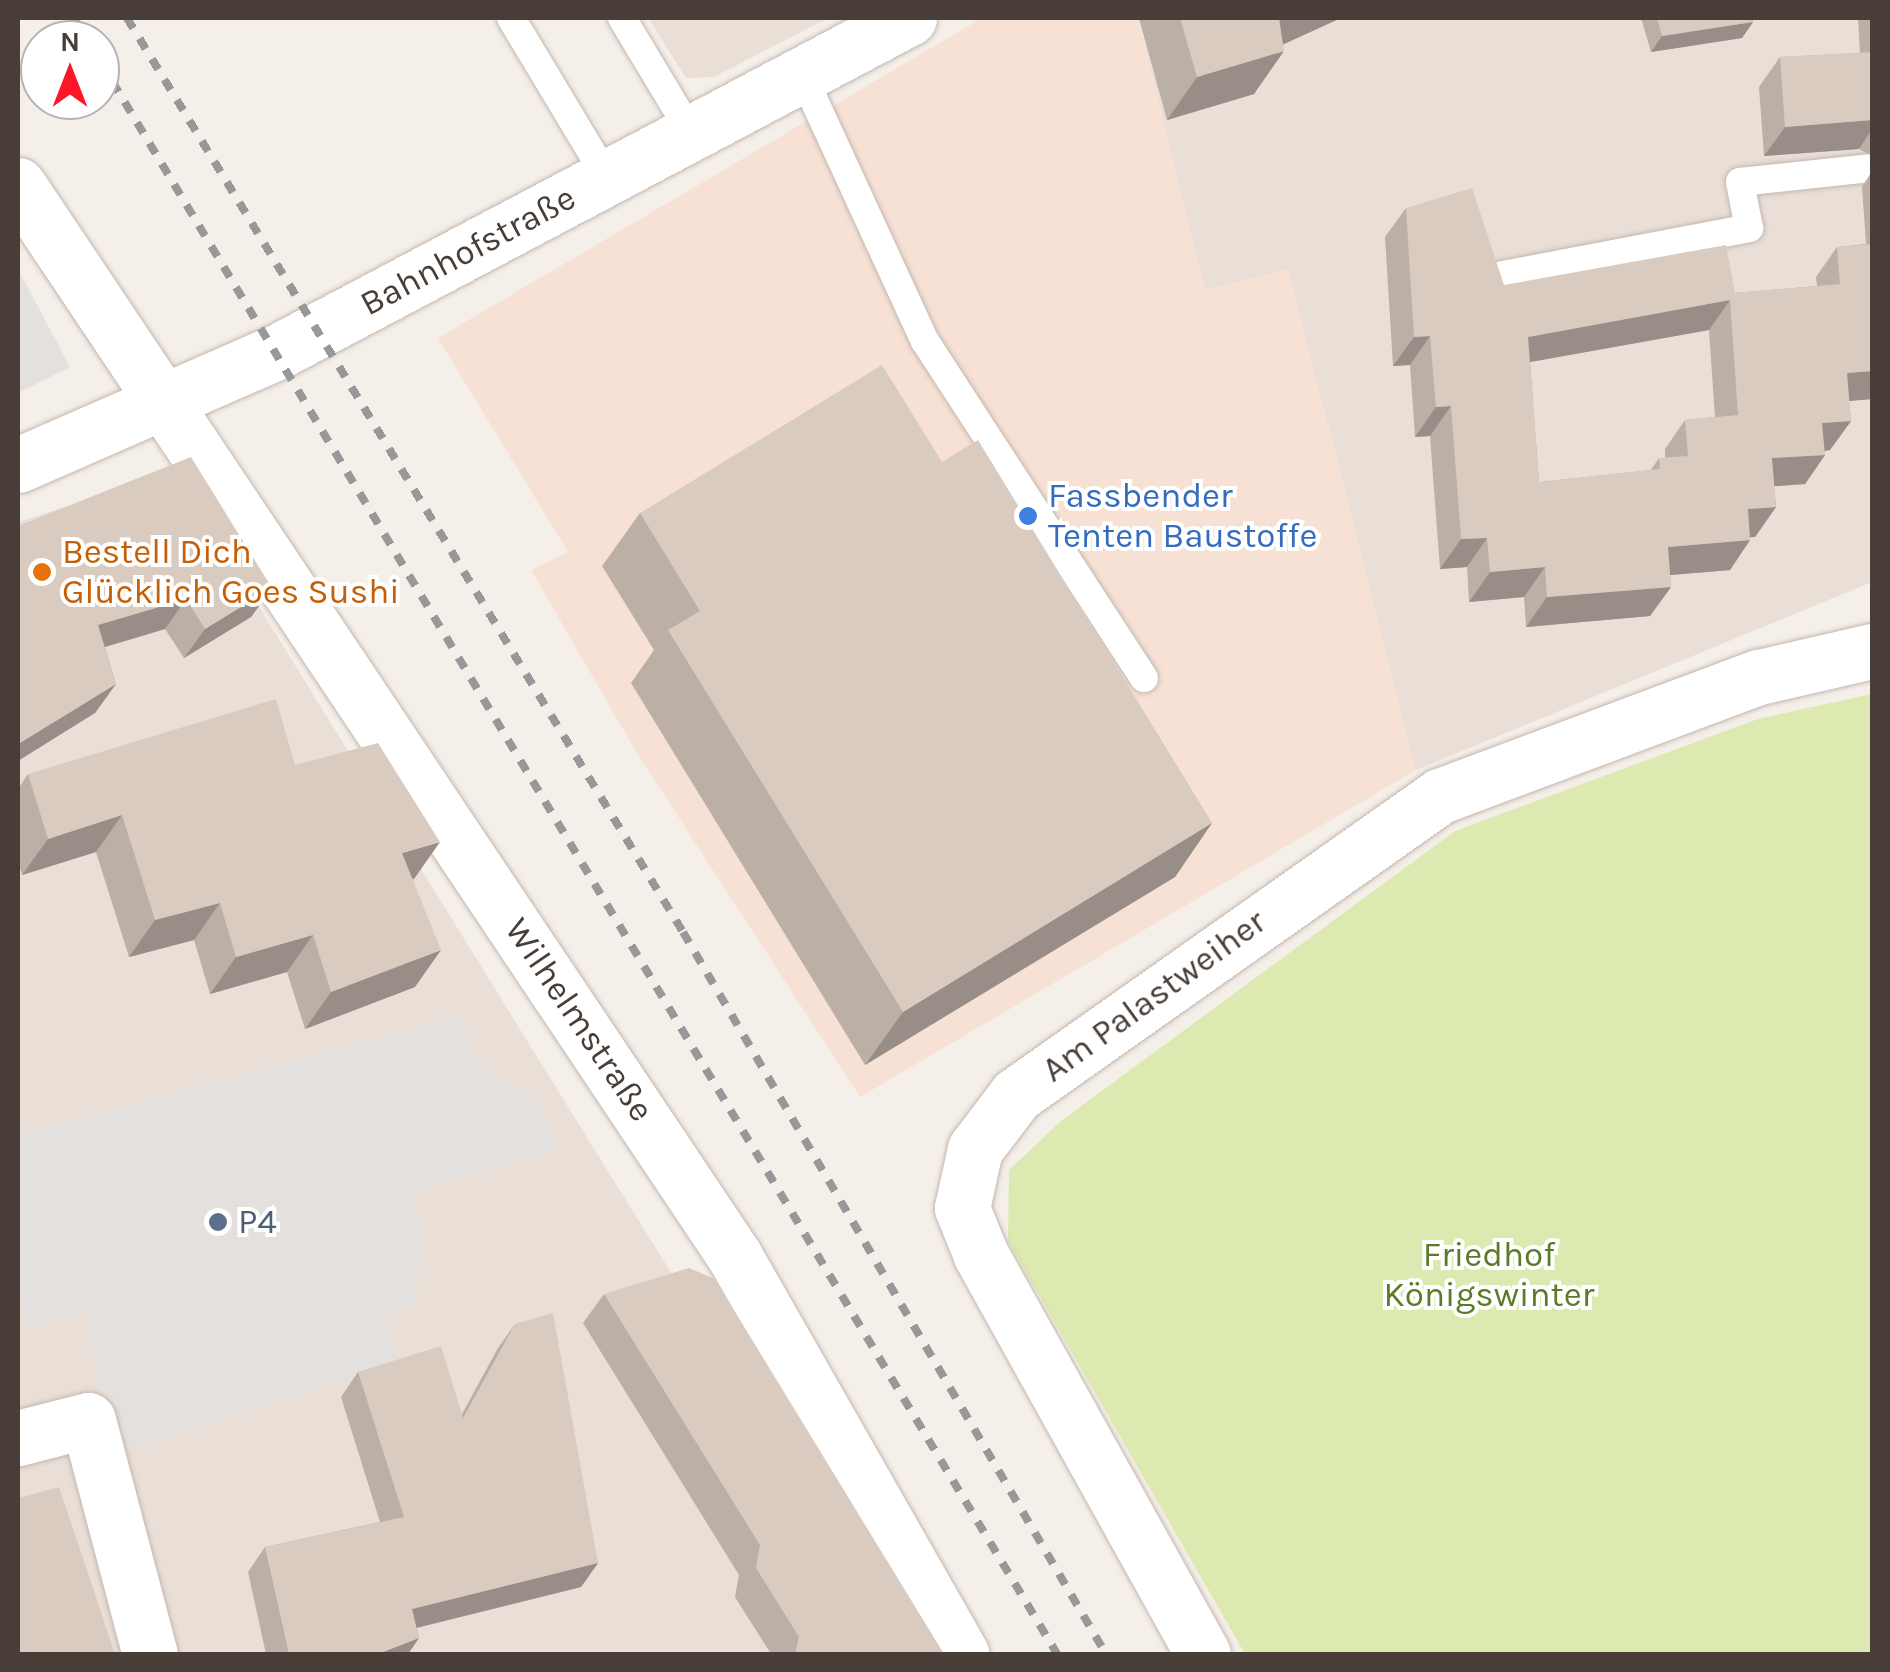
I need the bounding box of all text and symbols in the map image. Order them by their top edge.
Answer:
north arrow [20,20,120,120]
text: N [60,25,80,58]
street label: Bahnhofstraße [353,177,583,325]
place label: Fassbender Tenten Baustoffe [1048,475,1317,557]
marker: Fassbender Tenten Baustoffe [1017,505,1039,527]
place label: Bestell Dich Glücklich Goes Sushi [62,531,400,613]
marker: Bestell Dich Glücklich Goes Sushi [31,561,53,583]
street label: Am Palastweiher [1034,901,1274,1091]
street label: Wilhelmstraße [496,910,662,1130]
place label: P4 [238,1201,277,1243]
marker: P4 [207,1211,229,1233]
park label: Friedhof Königswinter [1384,1234,1594,1316]

